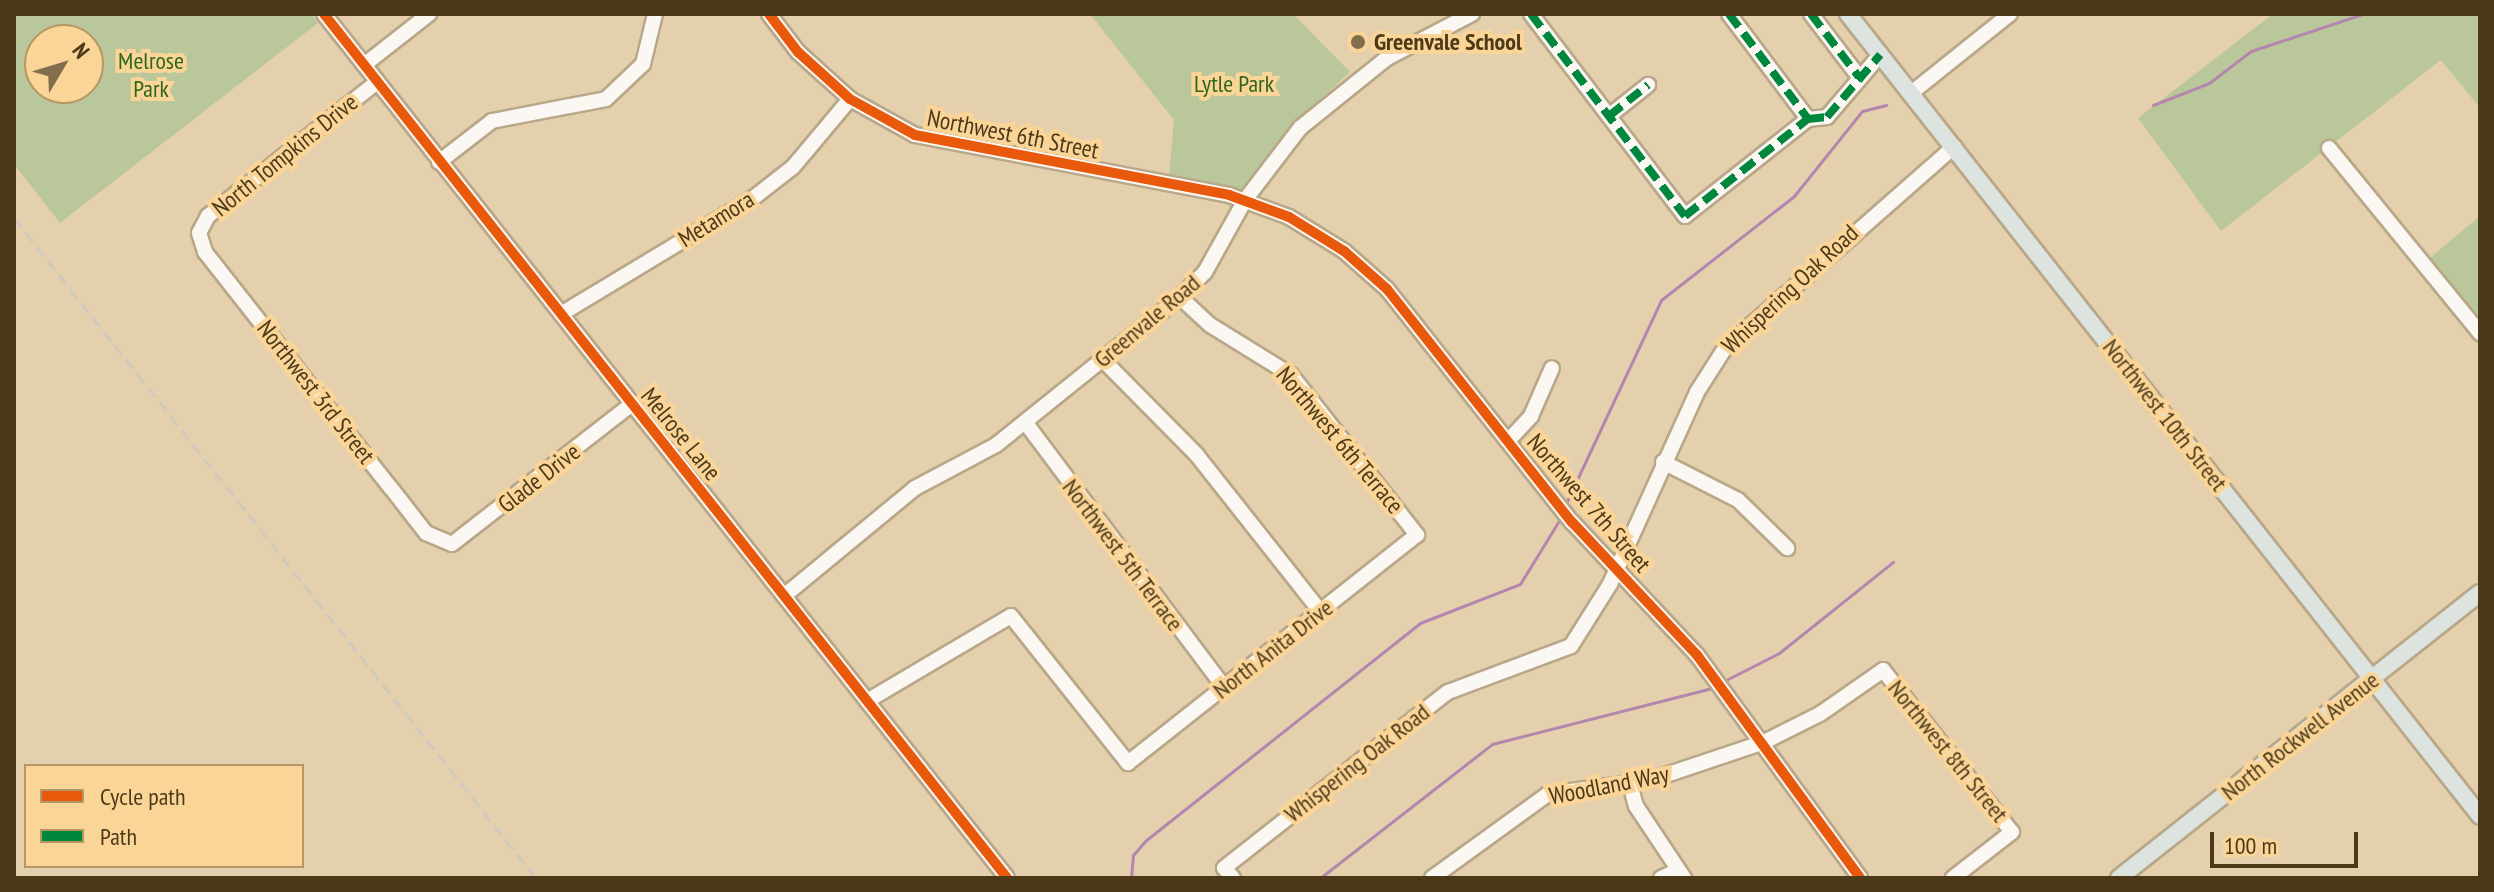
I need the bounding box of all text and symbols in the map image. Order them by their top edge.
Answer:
north arrow [24,24,104,104]
place label: Greenvale School [1374,28,1522,56]
marker: Greenvale School [1349,33,1367,51]
text: N [67,37,96,64]
park label: Melrose Park [118,47,184,103]
park label: Lytle Park [1194,70,1274,98]
street label: North Tompkins Drive [206,87,364,223]
street label: Northwest 6th Street [925,103,1101,165]
street label: Metamora [673,185,759,253]
street label: Whispering Oak Road [1716,218,1864,360]
street label: Greenvale Road [1088,269,1206,373]
street label: Northwest 3rd Street [251,315,381,469]
street label: Northwest 10th Street [2097,333,2233,497]
street label: Northwest 6th Terrace [1270,361,1410,519]
street label: Melrose Lane [635,382,727,486]
street label: Northwest 7th Street [1521,428,1657,578]
street label: Glade Drive [492,437,586,519]
street label: Northwest 5th Terrace [1056,473,1190,637]
street label: North Anita Drive [1207,593,1339,705]
street label: North Rockwell Avenue [2215,665,2385,807]
street label: Northwest 8th Street [1882,674,2014,828]
street label: Whispering Oak Road [1279,697,1435,829]
street label: Woodland Way [1547,759,1671,811]
legend [24,764,304,868]
text: Cycle path [100,781,186,812]
scale bar [2214,816,2362,866]
text: Path [100,821,137,852]
text: 100 m [2224,830,2277,861]

